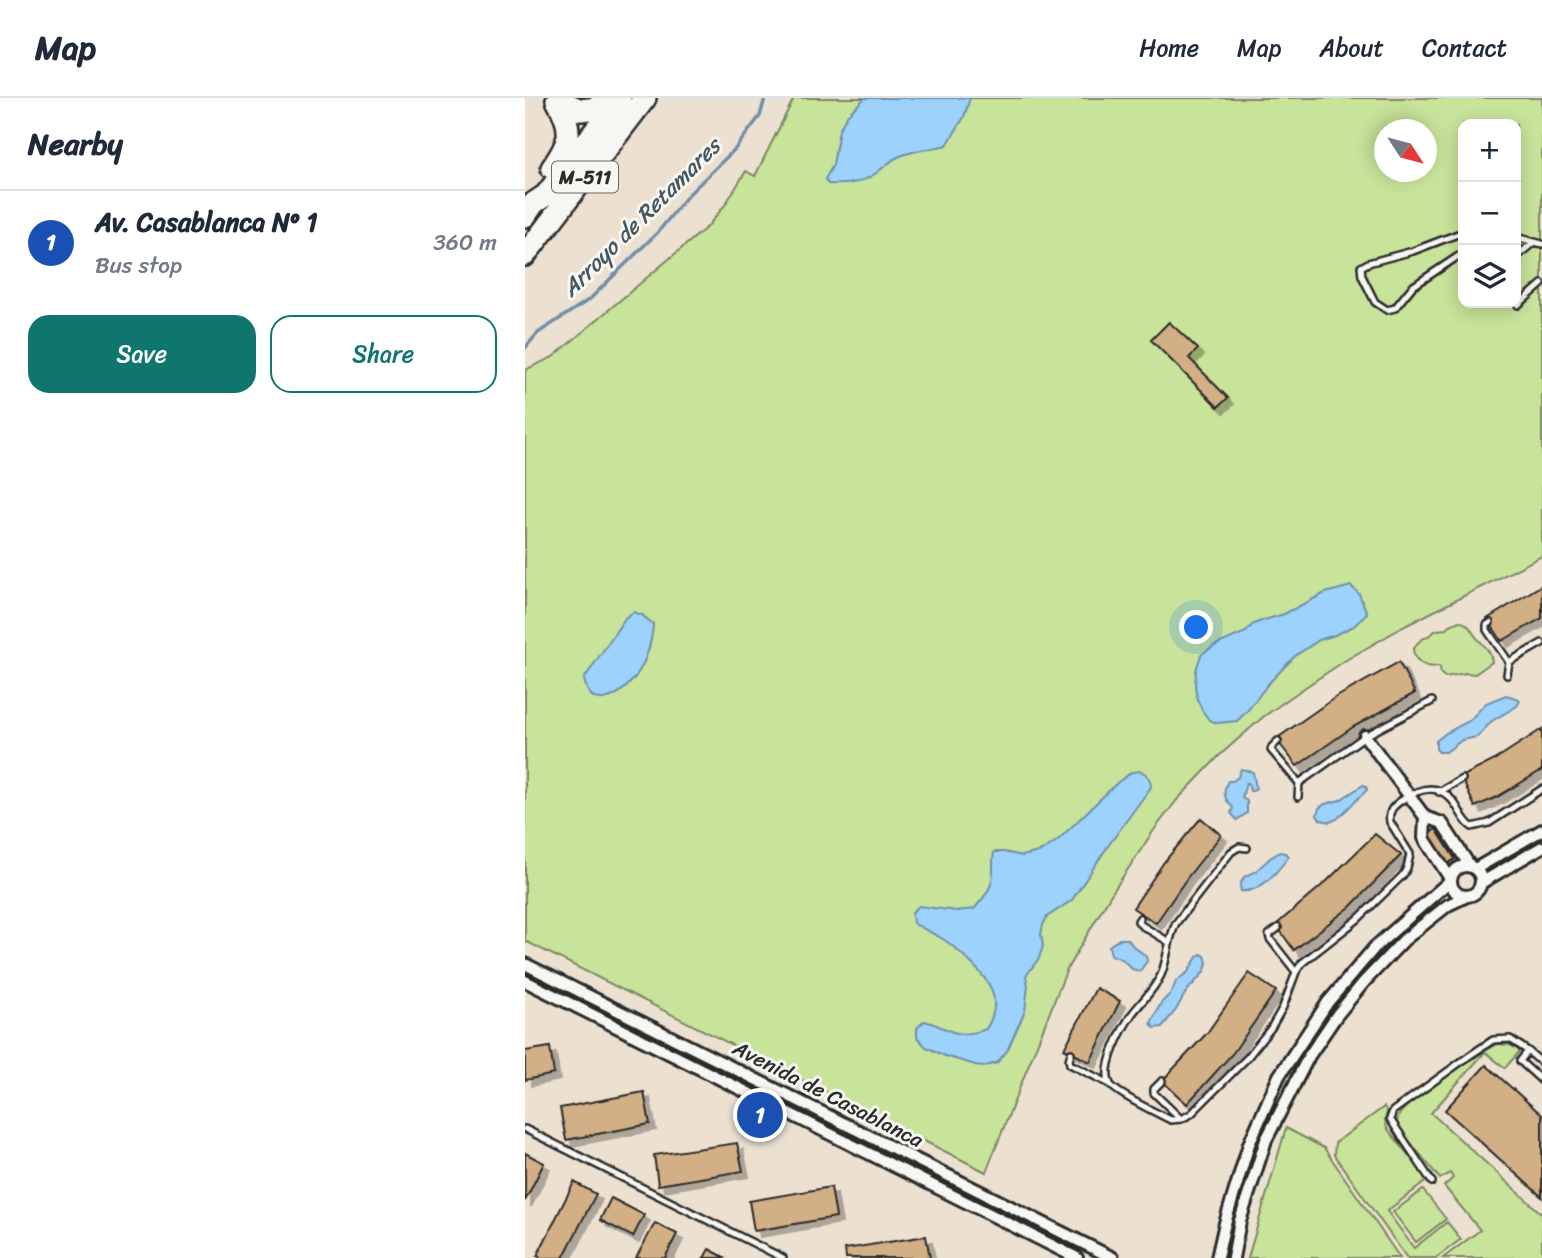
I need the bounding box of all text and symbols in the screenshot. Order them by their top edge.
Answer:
text: Map [35,19,96,77]
text: Home [1139,27,1199,69]
text: Map [1237,27,1281,69]
text: About [1319,27,1384,69]
text: Contact [1422,27,1507,69]
text: Nearby [28,117,123,171]
north arrow [1374,119,1437,182]
map controls [1458,119,1521,308]
button: + [1458,119,1521,182]
water label: Arroyo de Retamares [551,126,733,308]
road number: M-511 [552,162,618,192]
button: − [1458,182,1521,245]
text: Av. Casablanca Nº 1 [95,199,318,245]
text: 1 [46,222,56,263]
text: 360 m [433,222,497,263]
text: Bus stop [95,245,182,286]
button: layers [1458,245,1521,308]
button: Save [28,315,256,393]
button: Share [270,315,497,393]
your location [1179,610,1213,644]
street label: Avenida de Casablanca [725,1029,930,1159]
pin: 1 [737,1089,783,1141]

